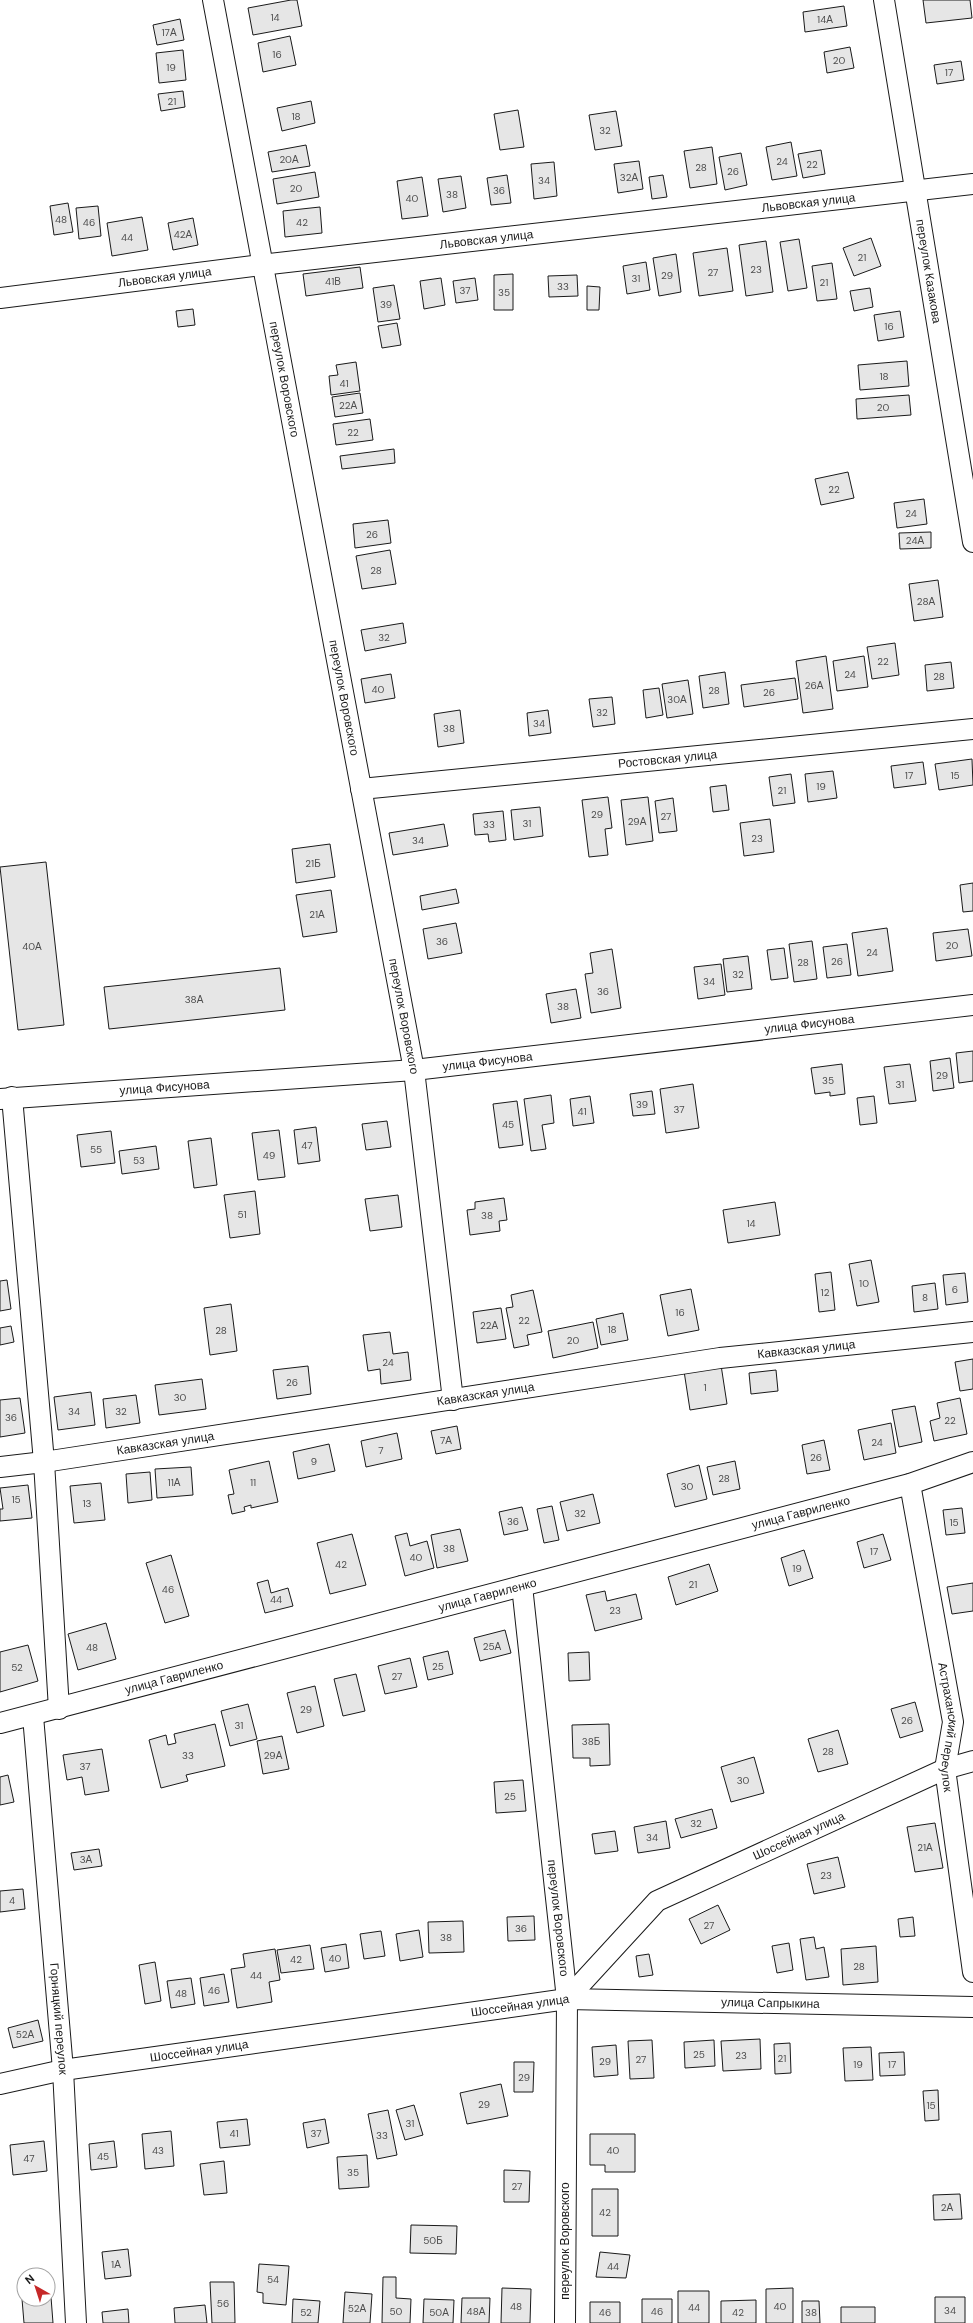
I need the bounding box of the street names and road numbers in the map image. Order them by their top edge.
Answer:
street label: Львовская улица [761,189,856,216]
street label: переулок Казакова [912,218,945,325]
street label: Львовская улица [439,226,535,253]
street label: Львовская улица [117,263,213,291]
street label: переулок Воровского [266,320,303,439]
street label: переулок Воровского [325,638,363,757]
street label: Ростовская улица [617,746,718,772]
street label: переулок Воровского [385,957,422,1075]
street label: улица Фисунова [764,1011,855,1037]
street label: улица Фисунова [442,1048,534,1075]
street label: улица Фисунова [119,1076,211,1099]
street label: Кавказская улица [757,1336,856,1362]
street label: Кавказская улица [436,1379,536,1409]
street label: Кавказская улица [115,1428,215,1459]
street label: улица Гавриленко [750,1492,852,1533]
street label: улица Гавриленко [437,1574,539,1616]
street label: улица Гавриленко [123,1657,225,1698]
street label: Астраханский переулок [934,1661,961,1794]
street label: Шоссейная улица [750,1808,847,1864]
street label: переулок Воровского [544,1859,573,1978]
street label: Горняцкий переулок [46,1962,71,2076]
street label: Шоссейная улица [470,1991,570,2020]
street label: улица Сапрыкина [721,1994,820,2012]
street label: Шоссейная улица [149,2036,250,2066]
street label: переулок Воровского [557,2182,573,2300]

